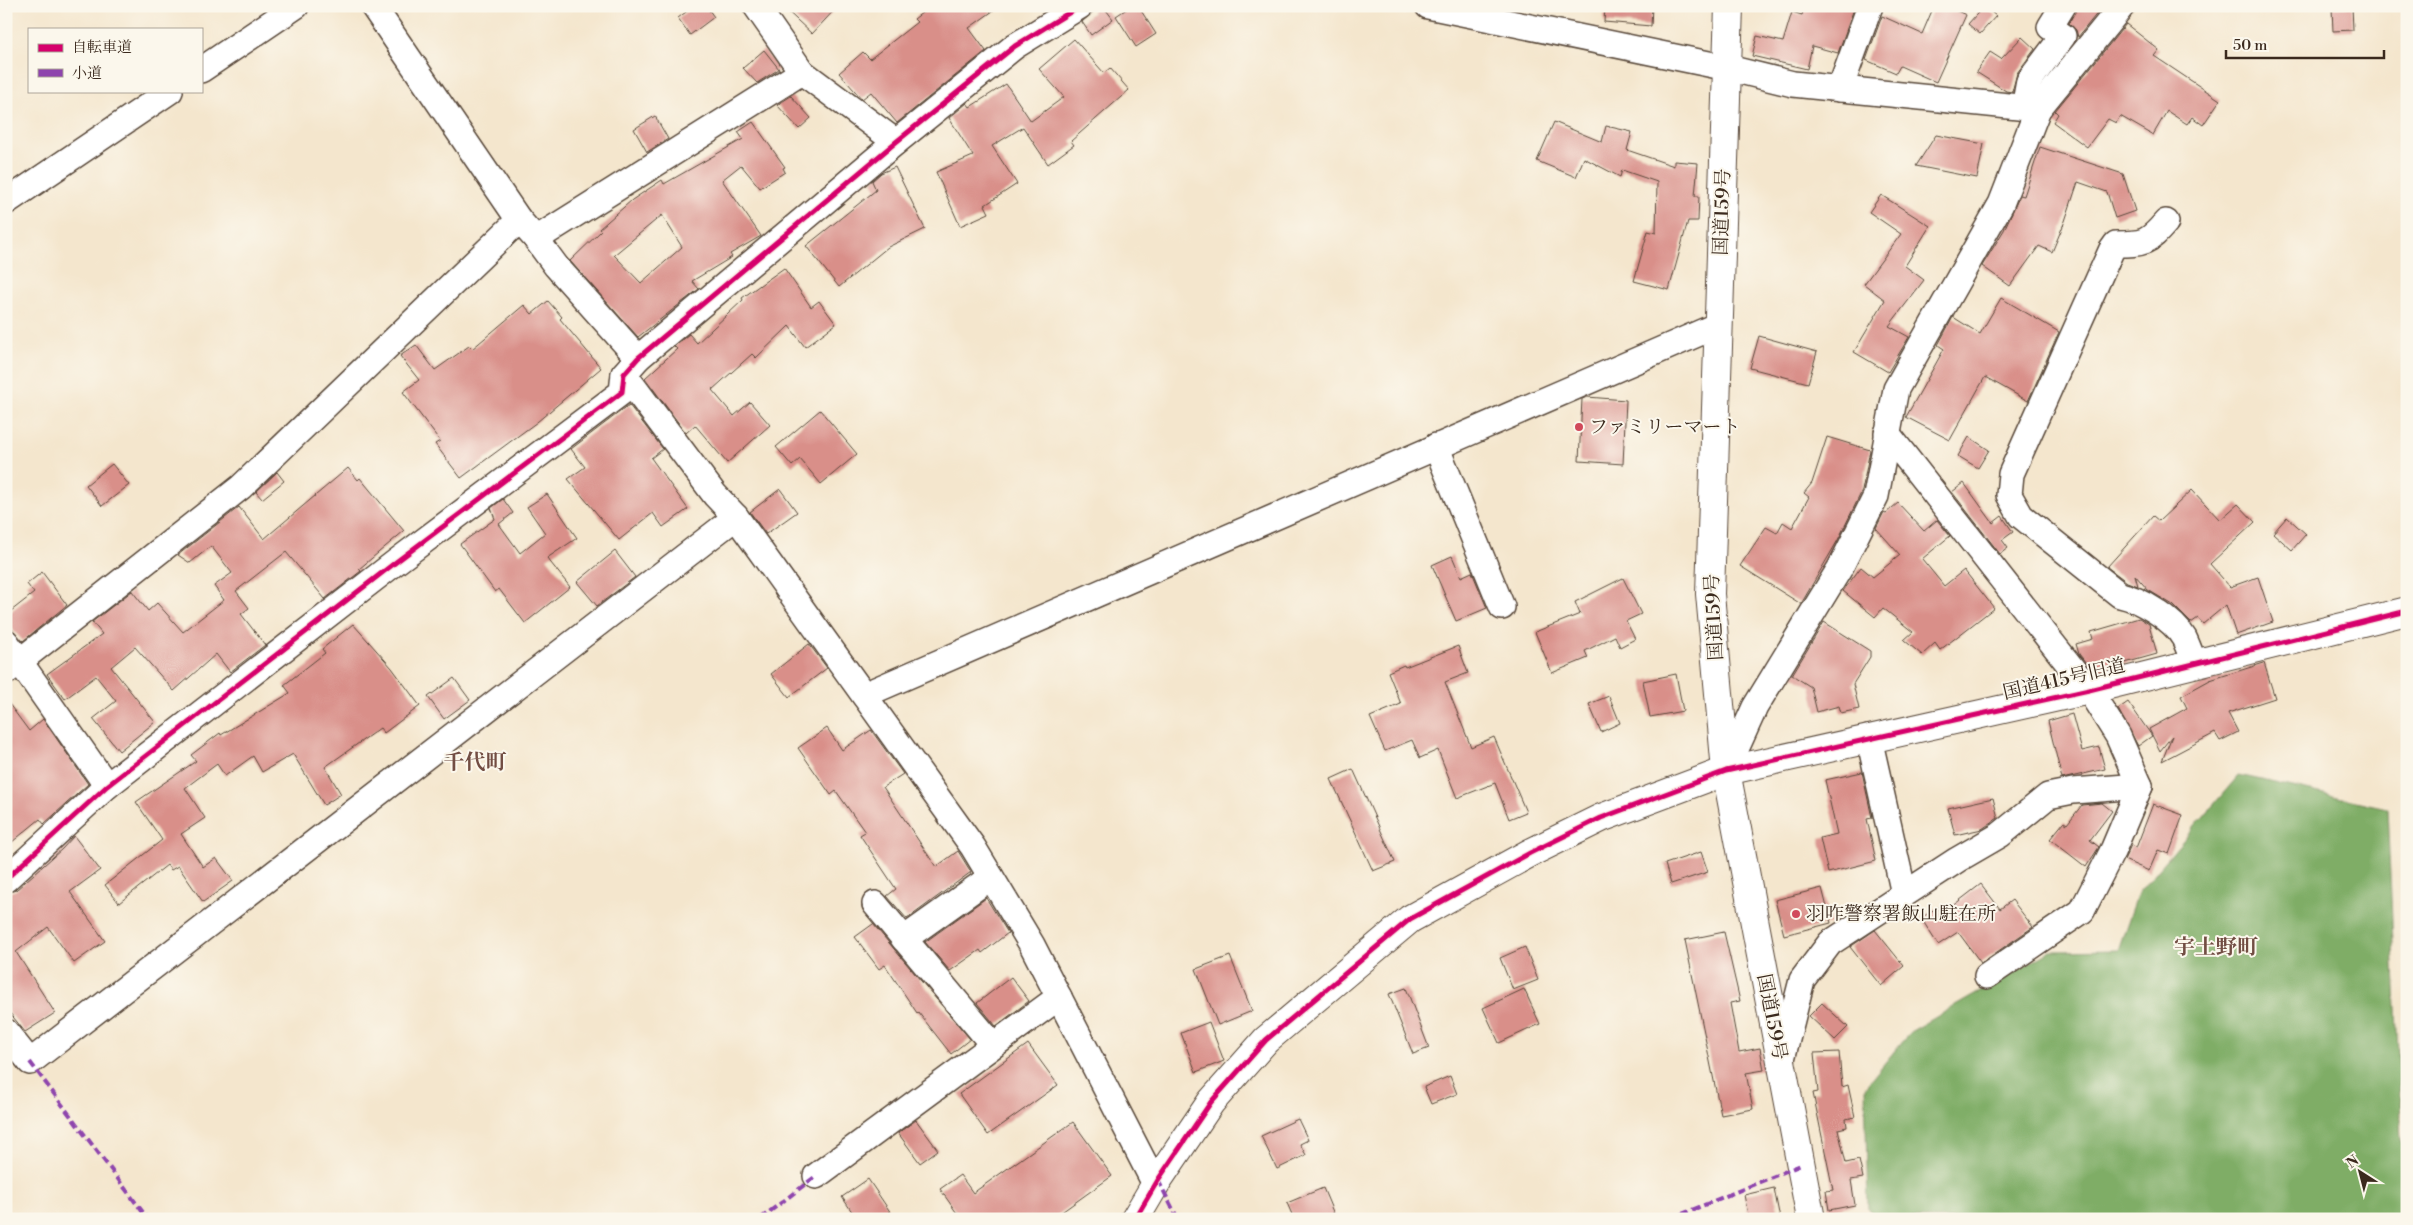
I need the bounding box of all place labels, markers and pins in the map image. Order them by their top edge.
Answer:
place label: ファミリーマート [1589,415,1741,439]
marker: ファミリーマート [1573,421,1585,433]
place label: 羽咋警察署飯山駐在所 [1806,902,1996,926]
marker: 羽咋警察署飯山駐在所 [1790,908,1802,920]

